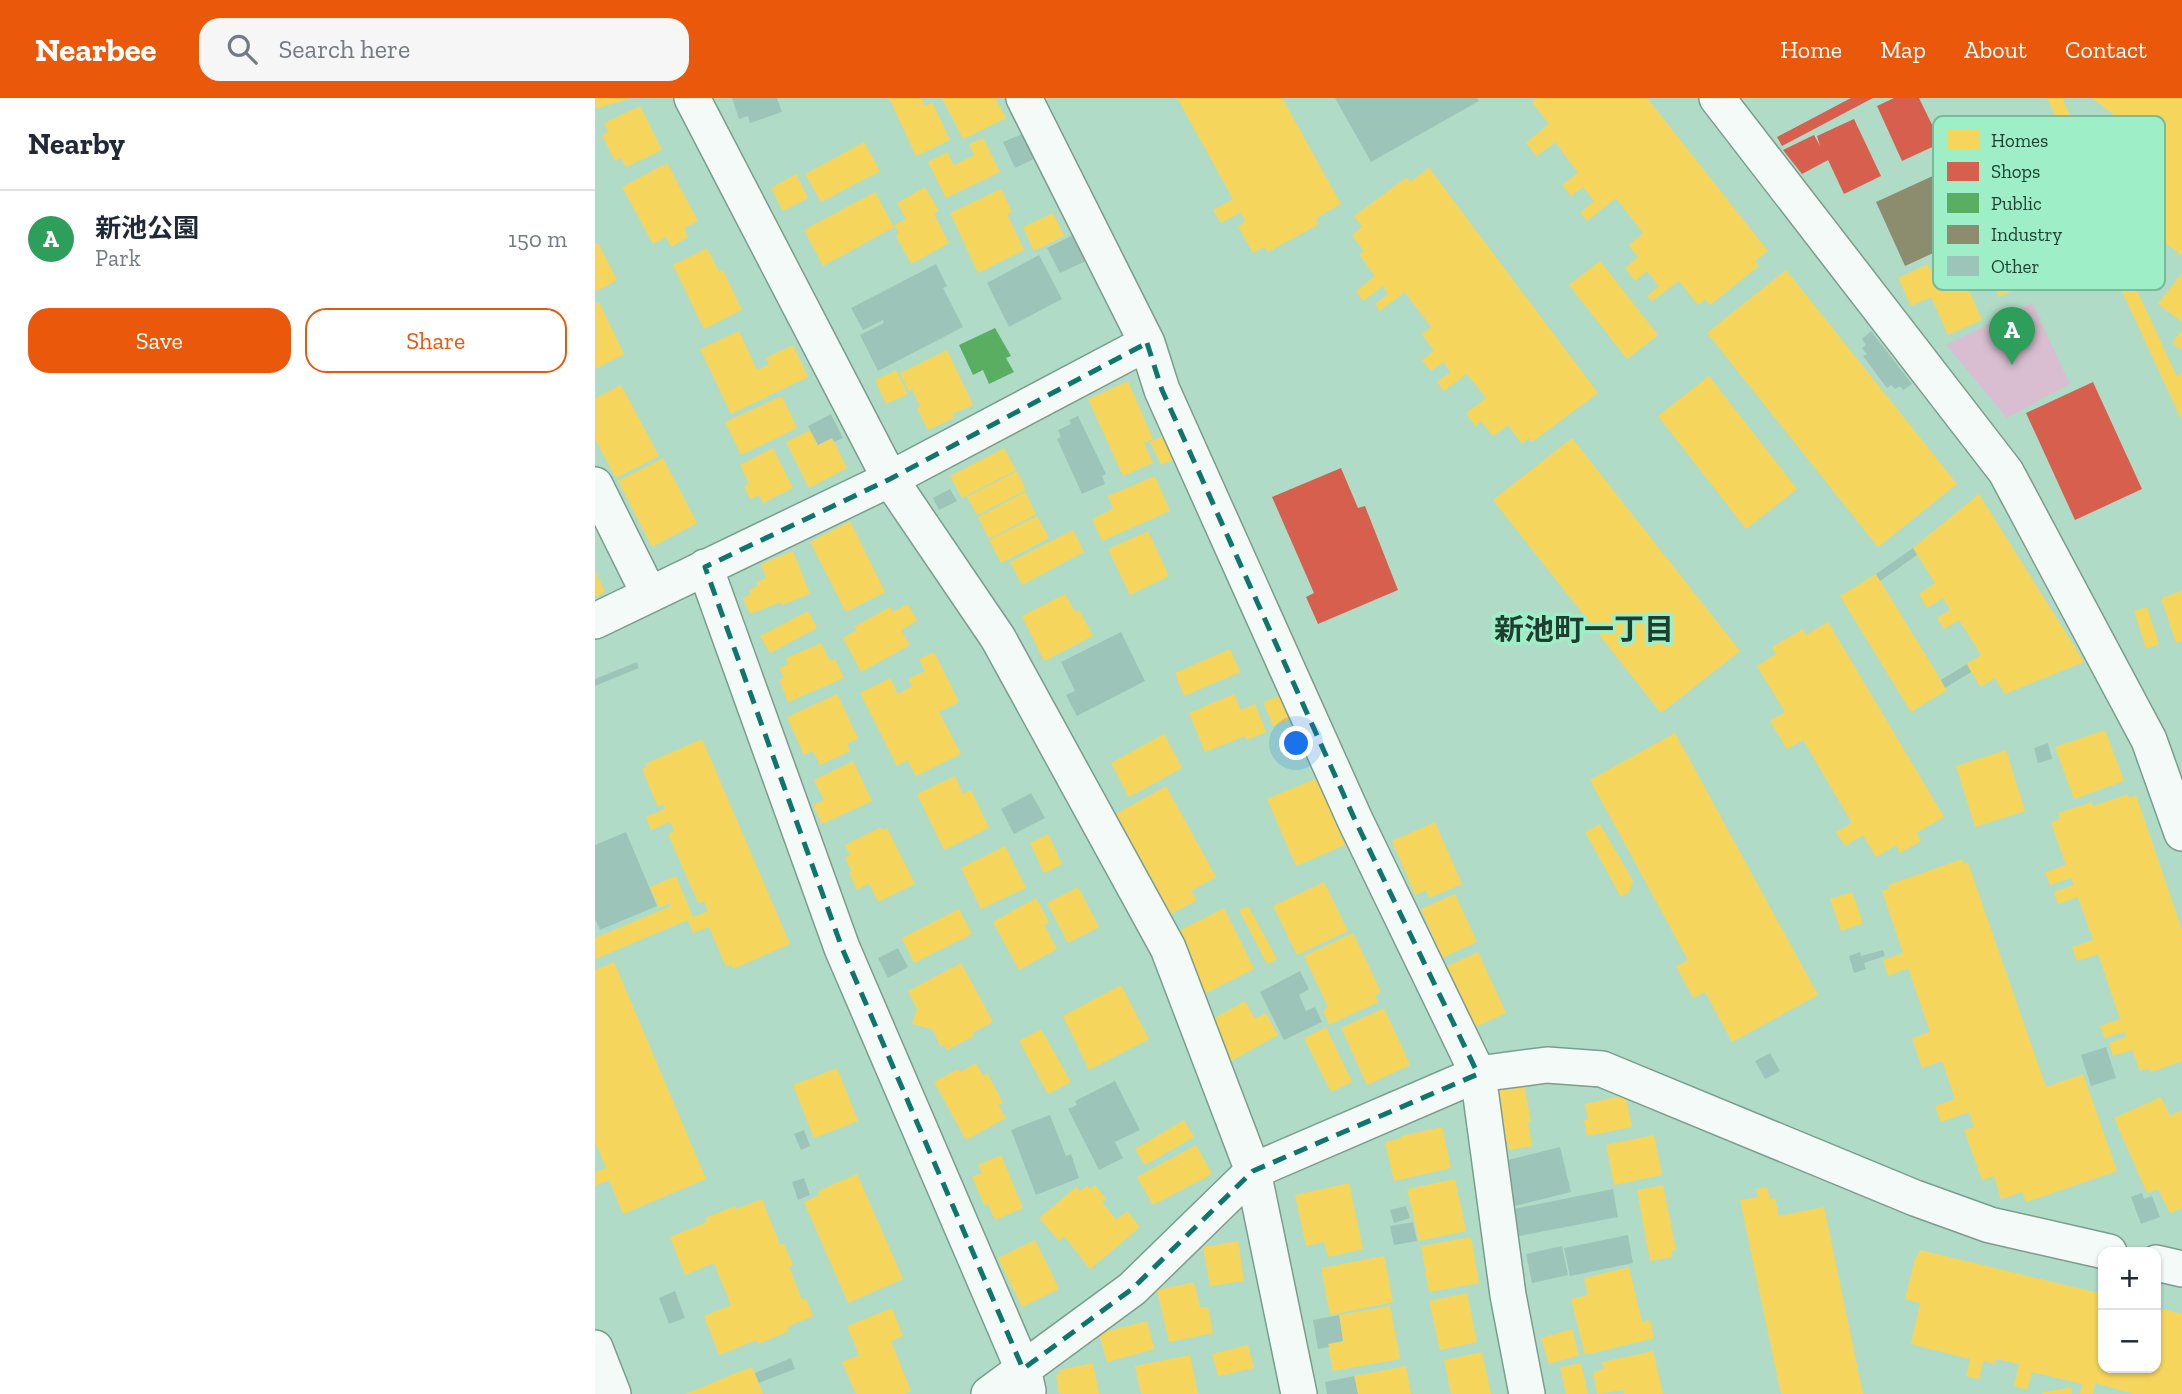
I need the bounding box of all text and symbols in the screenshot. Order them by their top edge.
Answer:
search box [199,18,689,81]
text: Nearbee [35,30,157,69]
icon: search [223,30,261,68]
text: Search here [279,33,410,65]
text: Home [1780,35,1842,64]
text: Map [1880,35,1926,64]
text: About [1964,35,2027,64]
text: Contact [2065,35,2147,64]
legend [1933,116,2165,290]
text: Nearby [28,126,125,162]
text: Homes [1991,129,2048,152]
text: Shops [1991,160,2040,183]
text: Public [1991,192,2042,215]
text: 新池公園 [95,212,199,244]
text: Industry [1991,223,2062,246]
text: A [43,225,59,253]
text: 150 m [508,225,567,253]
text: Park [95,244,141,272]
text: Other [1991,255,2039,278]
pin: A [1989,307,2035,365]
button: Save [28,308,291,373]
button: Share [305,308,567,373]
district label: 新池町一丁目 [1494,612,1674,648]
your location [1279,726,1313,760]
map controls [2098,1247,2161,1373]
button: + [2098,1247,2161,1310]
button: − [2098,1310,2161,1373]

